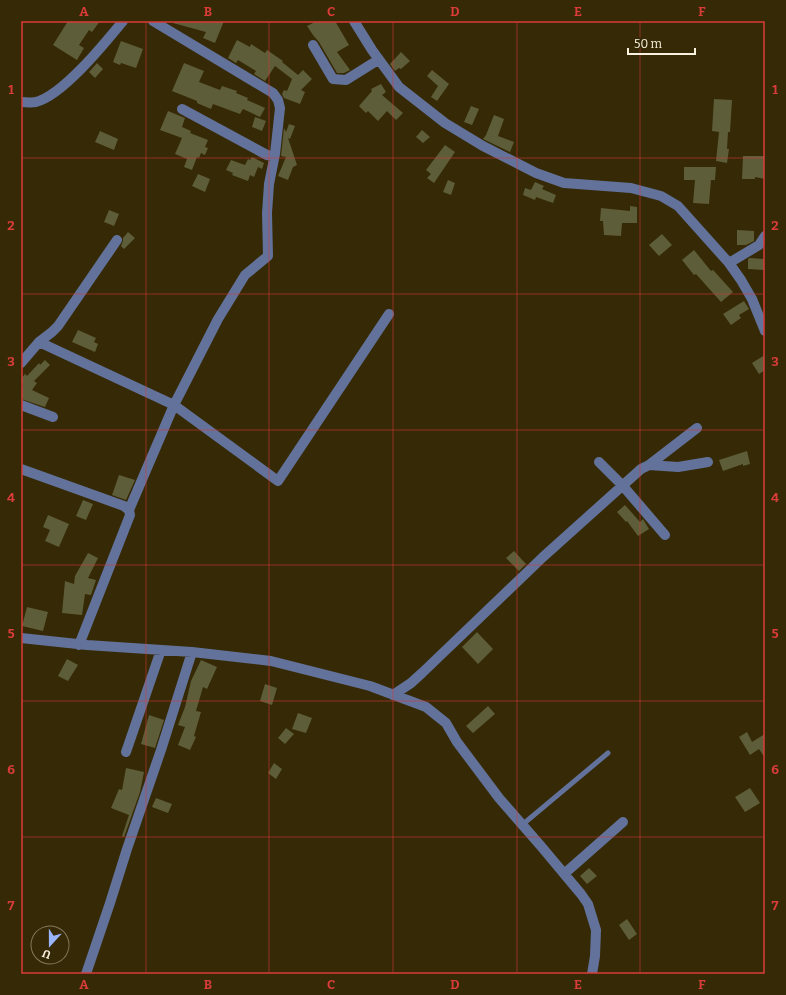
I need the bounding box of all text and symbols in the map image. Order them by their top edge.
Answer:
text: A [79,4,89,19]
text: B [204,4,212,19]
text: C [327,4,335,19]
text: D [450,4,460,19]
text: E [574,4,582,19]
text: F [698,4,706,19]
scale bar [628,30,695,56]
text: 50 m [634,37,663,51]
text: 1 [8,82,14,97]
text: 1 [772,82,778,97]
text: 2 [7,218,15,233]
text: 2 [771,218,779,233]
text: 3 [7,354,15,369]
text: 3 [771,354,779,369]
text: 4 [7,490,15,505]
text: 4 [771,490,779,505]
text: 5 [7,626,15,641]
text: 5 [771,626,779,641]
text: 6 [7,762,15,777]
text: 6 [771,762,779,777]
text: 7 [8,898,15,913]
text: 7 [772,898,779,913]
north arrow [30,925,70,965]
text: U [40,946,53,961]
text: A [79,977,89,992]
text: B [204,977,212,992]
text: C [327,977,335,992]
text: D [450,977,460,992]
text: E [574,977,582,992]
text: F [698,977,706,992]

